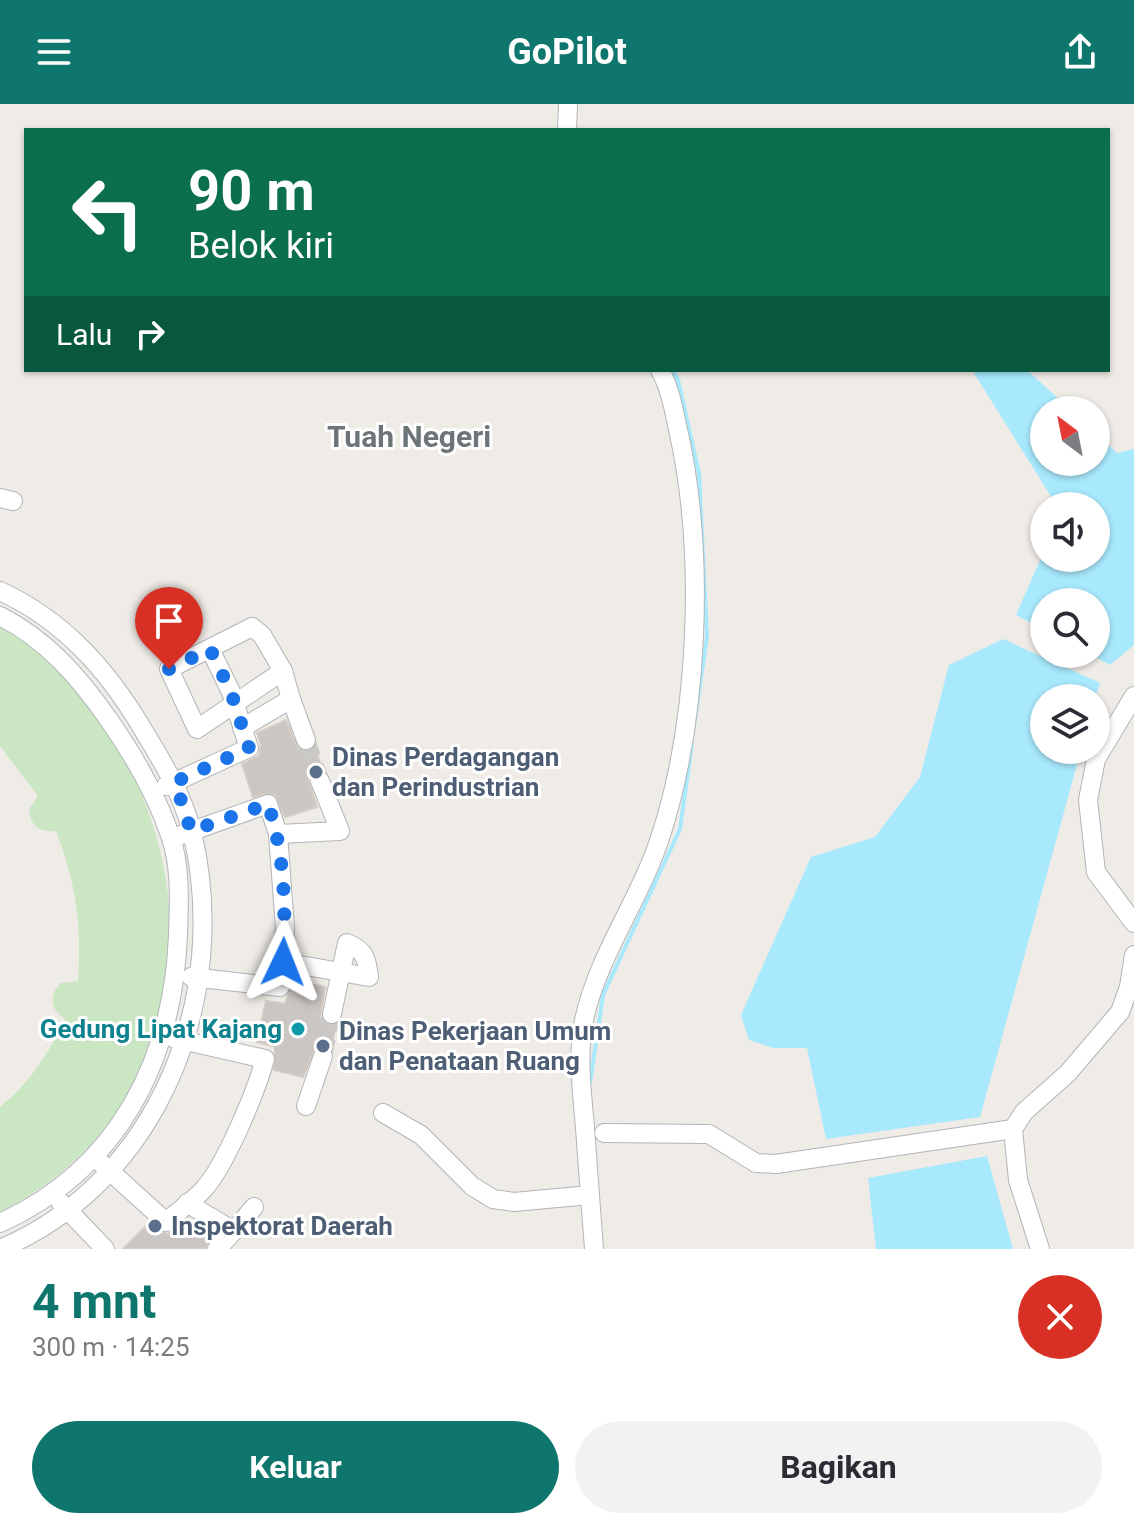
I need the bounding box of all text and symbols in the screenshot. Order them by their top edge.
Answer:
icon: menu [32,30,76,74]
icon: share [1058,30,1102,74]
text: GoPilot [507,31,627,73]
text: 90 m [188,158,315,224]
icon: left [56,160,160,264]
text: Belok kiri [188,225,334,267]
icon: right [128,312,172,356]
text: Lalu [56,317,112,352]
north arrow [1030,396,1110,476]
map controls [1030,396,1110,764]
district label: Tuah Negeri [327,419,491,454]
button: sound [1030,492,1110,572]
pin [135,587,203,669]
button: search [1030,588,1110,668]
icon: arrive [147,599,191,643]
button: layers [1030,684,1110,764]
place label: Dinas Perdagangan dan Perindustrian [332,742,559,802]
marker: Dinas Perdagangan dan Perindustrian [307,763,325,781]
position arrow [241,920,325,1004]
place label: Gedung Lipat Kajang [40,1014,282,1044]
place label: Dinas Pekerjaan Umum dan Penataan Ruang [339,1016,611,1076]
marker: Gedung Lipat Kajang [289,1020,307,1038]
marker: Dinas Pekerjaan Umum dan Penataan Ruang [314,1037,332,1055]
place label: Inspektorat Daerah [171,1211,393,1241]
marker: Inspektorat Daerah [146,1217,164,1235]
text: 4 mnt [32,1273,156,1330]
button: close [1018,1275,1102,1359]
text: 300 m · 14:25 [32,1332,190,1362]
button: Keluar [32,1421,559,1513]
button: Bagikan [575,1421,1102,1513]

